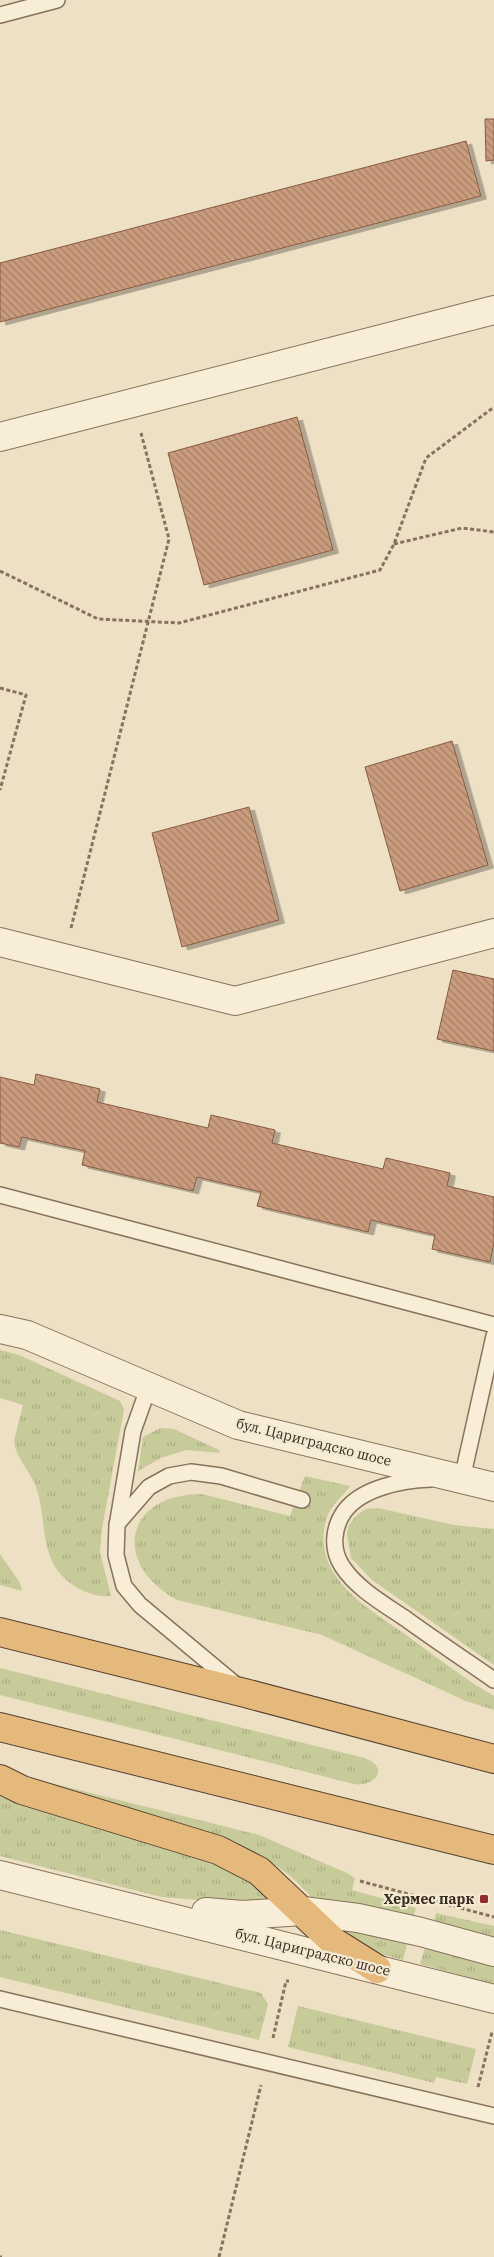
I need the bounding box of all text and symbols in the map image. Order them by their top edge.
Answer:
street label: бул. Цариградско шосе [235,1414,393,1470]
place label: Хермес парк [383,1890,474,1908]
marker: Хермес парк [478,1893,490,1905]
street label: бул. Цариградско шосе [234,1924,392,1980]

